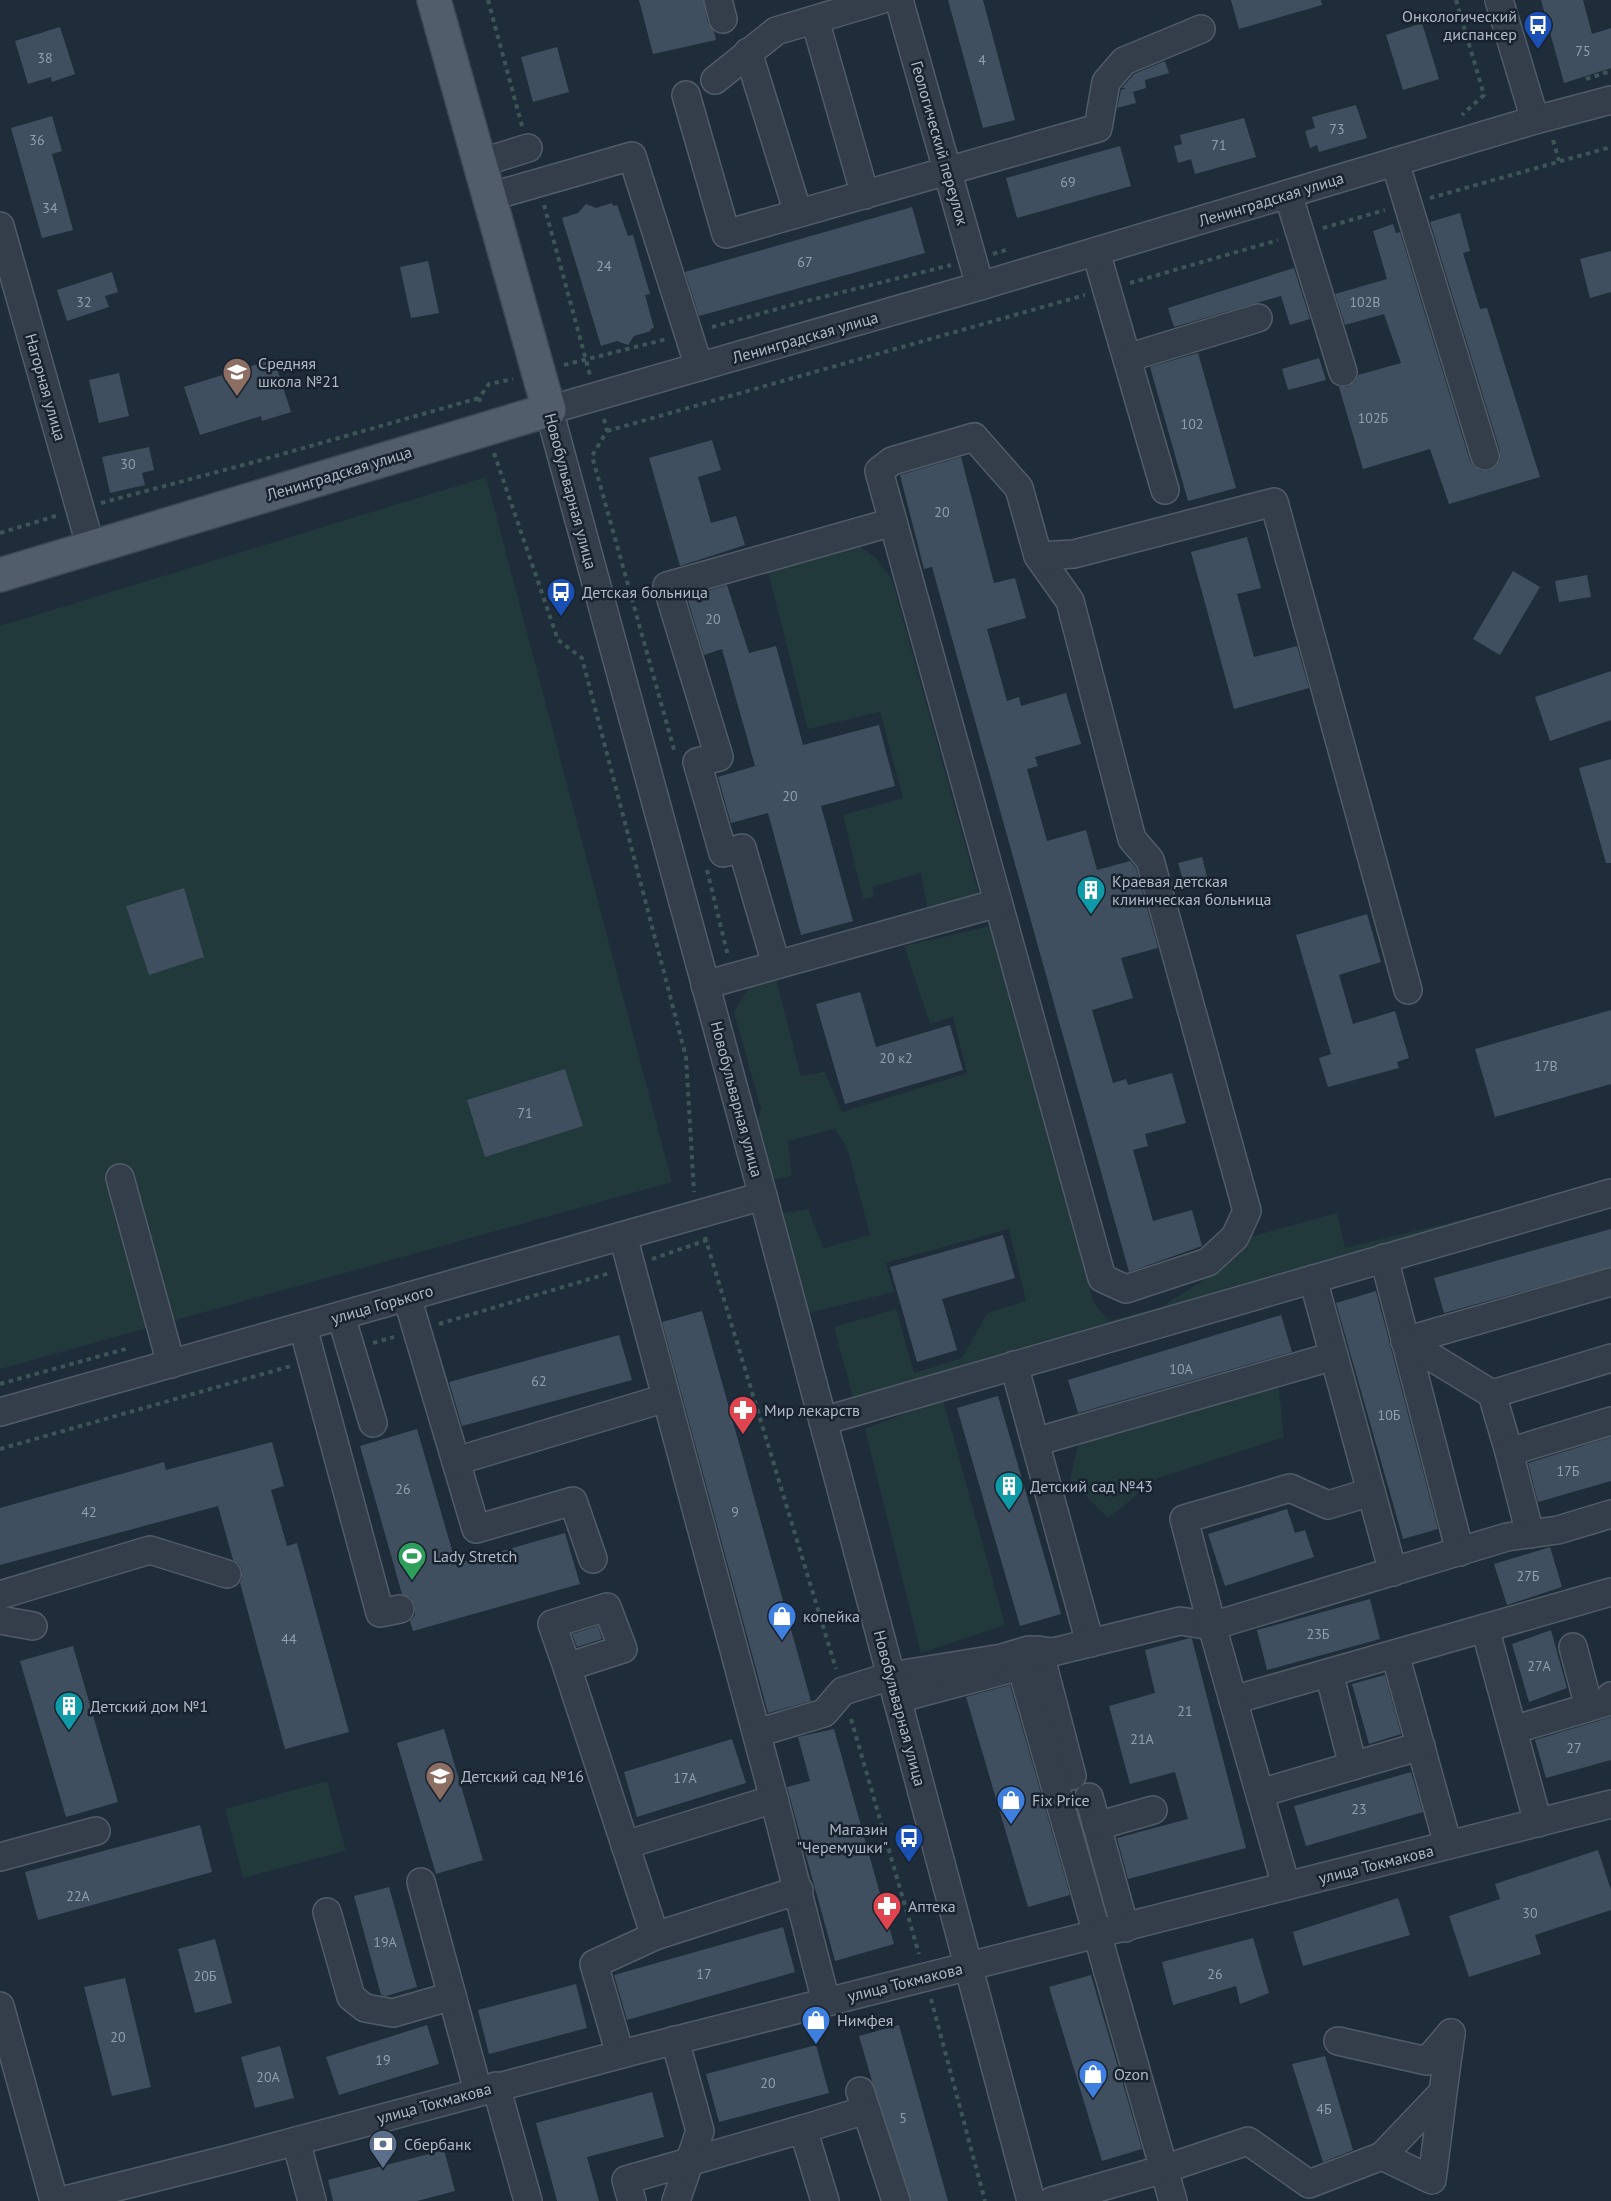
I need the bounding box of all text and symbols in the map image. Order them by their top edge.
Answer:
place label: Онкологический диспансер [1402,6,1517,44]
bus stop icon: Онкологический диспансер [1522,9,1554,51]
house number: 75 [1575,42,1591,60]
house number: 38 [37,49,53,67]
house number: 4 [978,51,986,69]
street label: Геологический переулок [907,58,973,228]
house number: 73 [1329,120,1345,138]
house number: 36 [29,131,45,149]
house number: 71 [1211,136,1227,154]
street label: Ленинградская улица [1195,167,1346,231]
house number: 69 [1060,173,1076,191]
house number: 34 [42,199,58,217]
house number: 67 [797,253,813,271]
house number: 24 [596,257,612,275]
house number: 32 [76,293,92,311]
house number: 102В [1349,293,1381,311]
street label: Ленинградская улица [729,307,880,368]
street label: Нагорная улица [21,331,71,443]
place label: Средняя школа №21 [258,353,340,391]
school or university icon: Средняя школа №21 [221,356,253,398]
house number: 102Б [1358,409,1389,427]
street label: Новобульварная улица [541,411,601,571]
house number: 102 [1181,415,1203,433]
street label: Ленинградская улица [263,441,414,505]
house number: 30 [120,455,136,473]
house number: 20 [934,503,950,521]
bus stop icon: Детская больница [545,576,577,618]
place label: Детская больница [582,582,708,602]
house number: 20 [705,610,721,628]
house number: 20 [782,787,798,805]
place label: Краевая детская клиническая больница [1112,871,1271,909]
building icon: Краевая детская клиническая больница [1075,874,1107,916]
street label: Новобульварная улица [707,1019,767,1179]
house number: 20 к2 [879,1049,913,1067]
house number: 17В [1534,1057,1558,1075]
house number: 71 [517,1104,533,1122]
street label: улица Горького [329,1280,435,1328]
house number: 10А [1169,1360,1194,1378]
house number: 62 [531,1372,547,1390]
pharmacy icon: Мир лекарств [727,1394,759,1436]
place label: Мир лекарств [764,1400,860,1420]
house number: 10Б [1378,1406,1401,1424]
house number: 17Б [1557,1462,1580,1480]
building icon: Детский сад №43 [993,1470,1025,1512]
place label: Детский сад №43 [1030,1476,1153,1496]
house number: 26 [395,1480,411,1498]
house number: 42 [81,1503,97,1521]
house number: 9 [731,1503,739,1521]
sports icon: Lady Stretch [396,1540,428,1582]
place label: Lady Stretch [433,1546,517,1566]
house number: 27Б [1517,1567,1540,1585]
shop icon: копейка [766,1600,798,1642]
place label: копейка [803,1606,860,1626]
house number: 23Б [1307,1625,1330,1643]
street label: Новобульварная улица [870,1628,930,1788]
house number: 44 [281,1630,297,1648]
house number: 27А [1527,1657,1552,1675]
building icon: Детский дом №1 [53,1690,85,1732]
place label: Детский дом №1 [90,1696,208,1716]
house number: 21 [1177,1702,1193,1720]
house number: 21А [1130,1730,1155,1748]
house number: 27 [1566,1739,1582,1757]
school or university icon: Детский сад №16 [424,1760,456,1802]
place label: Детский сад №16 [461,1766,584,1786]
house number: 17А [673,1769,698,1787]
shop icon: Fix Price [995,1784,1027,1826]
place label: Fix Price [1032,1790,1090,1810]
house number: 23 [1351,1800,1367,1818]
place label: Магазин "Черемушки" [797,1819,888,1857]
bus stop icon: Магазин "Черемушки" [893,1822,925,1864]
street label: улица Токмакова [1316,1840,1436,1888]
house number: 22А [66,1887,91,1905]
pharmacy icon: Аптека [871,1890,903,1932]
place label: Аптека [908,1896,956,1916]
house number: 30 [1522,1904,1538,1922]
house number: 19А [373,1933,398,1951]
street label: улица Токмакова [845,1958,965,2006]
house number: 17 [696,1965,712,1983]
house number: 26 [1207,1965,1223,1983]
house number: 20Б [194,1967,217,1985]
shop icon: Нимфея [800,2004,832,2046]
place label: Нимфея [837,2010,893,2030]
house number: 20 [110,2028,126,2046]
house number: 19 [375,2051,391,2069]
shop icon: Ozon [1077,2058,1109,2100]
place label: Ozon [1114,2064,1149,2084]
house number: 20А [256,2068,281,2086]
house number: 20 [760,2074,776,2092]
street label: улица Токмакова [375,2078,493,2128]
house number: 4Б [1316,2100,1332,2118]
house number: 5 [899,2109,907,2127]
bank icon: Сбербанк [367,2128,399,2170]
place label: Сбербанк [404,2134,472,2154]

